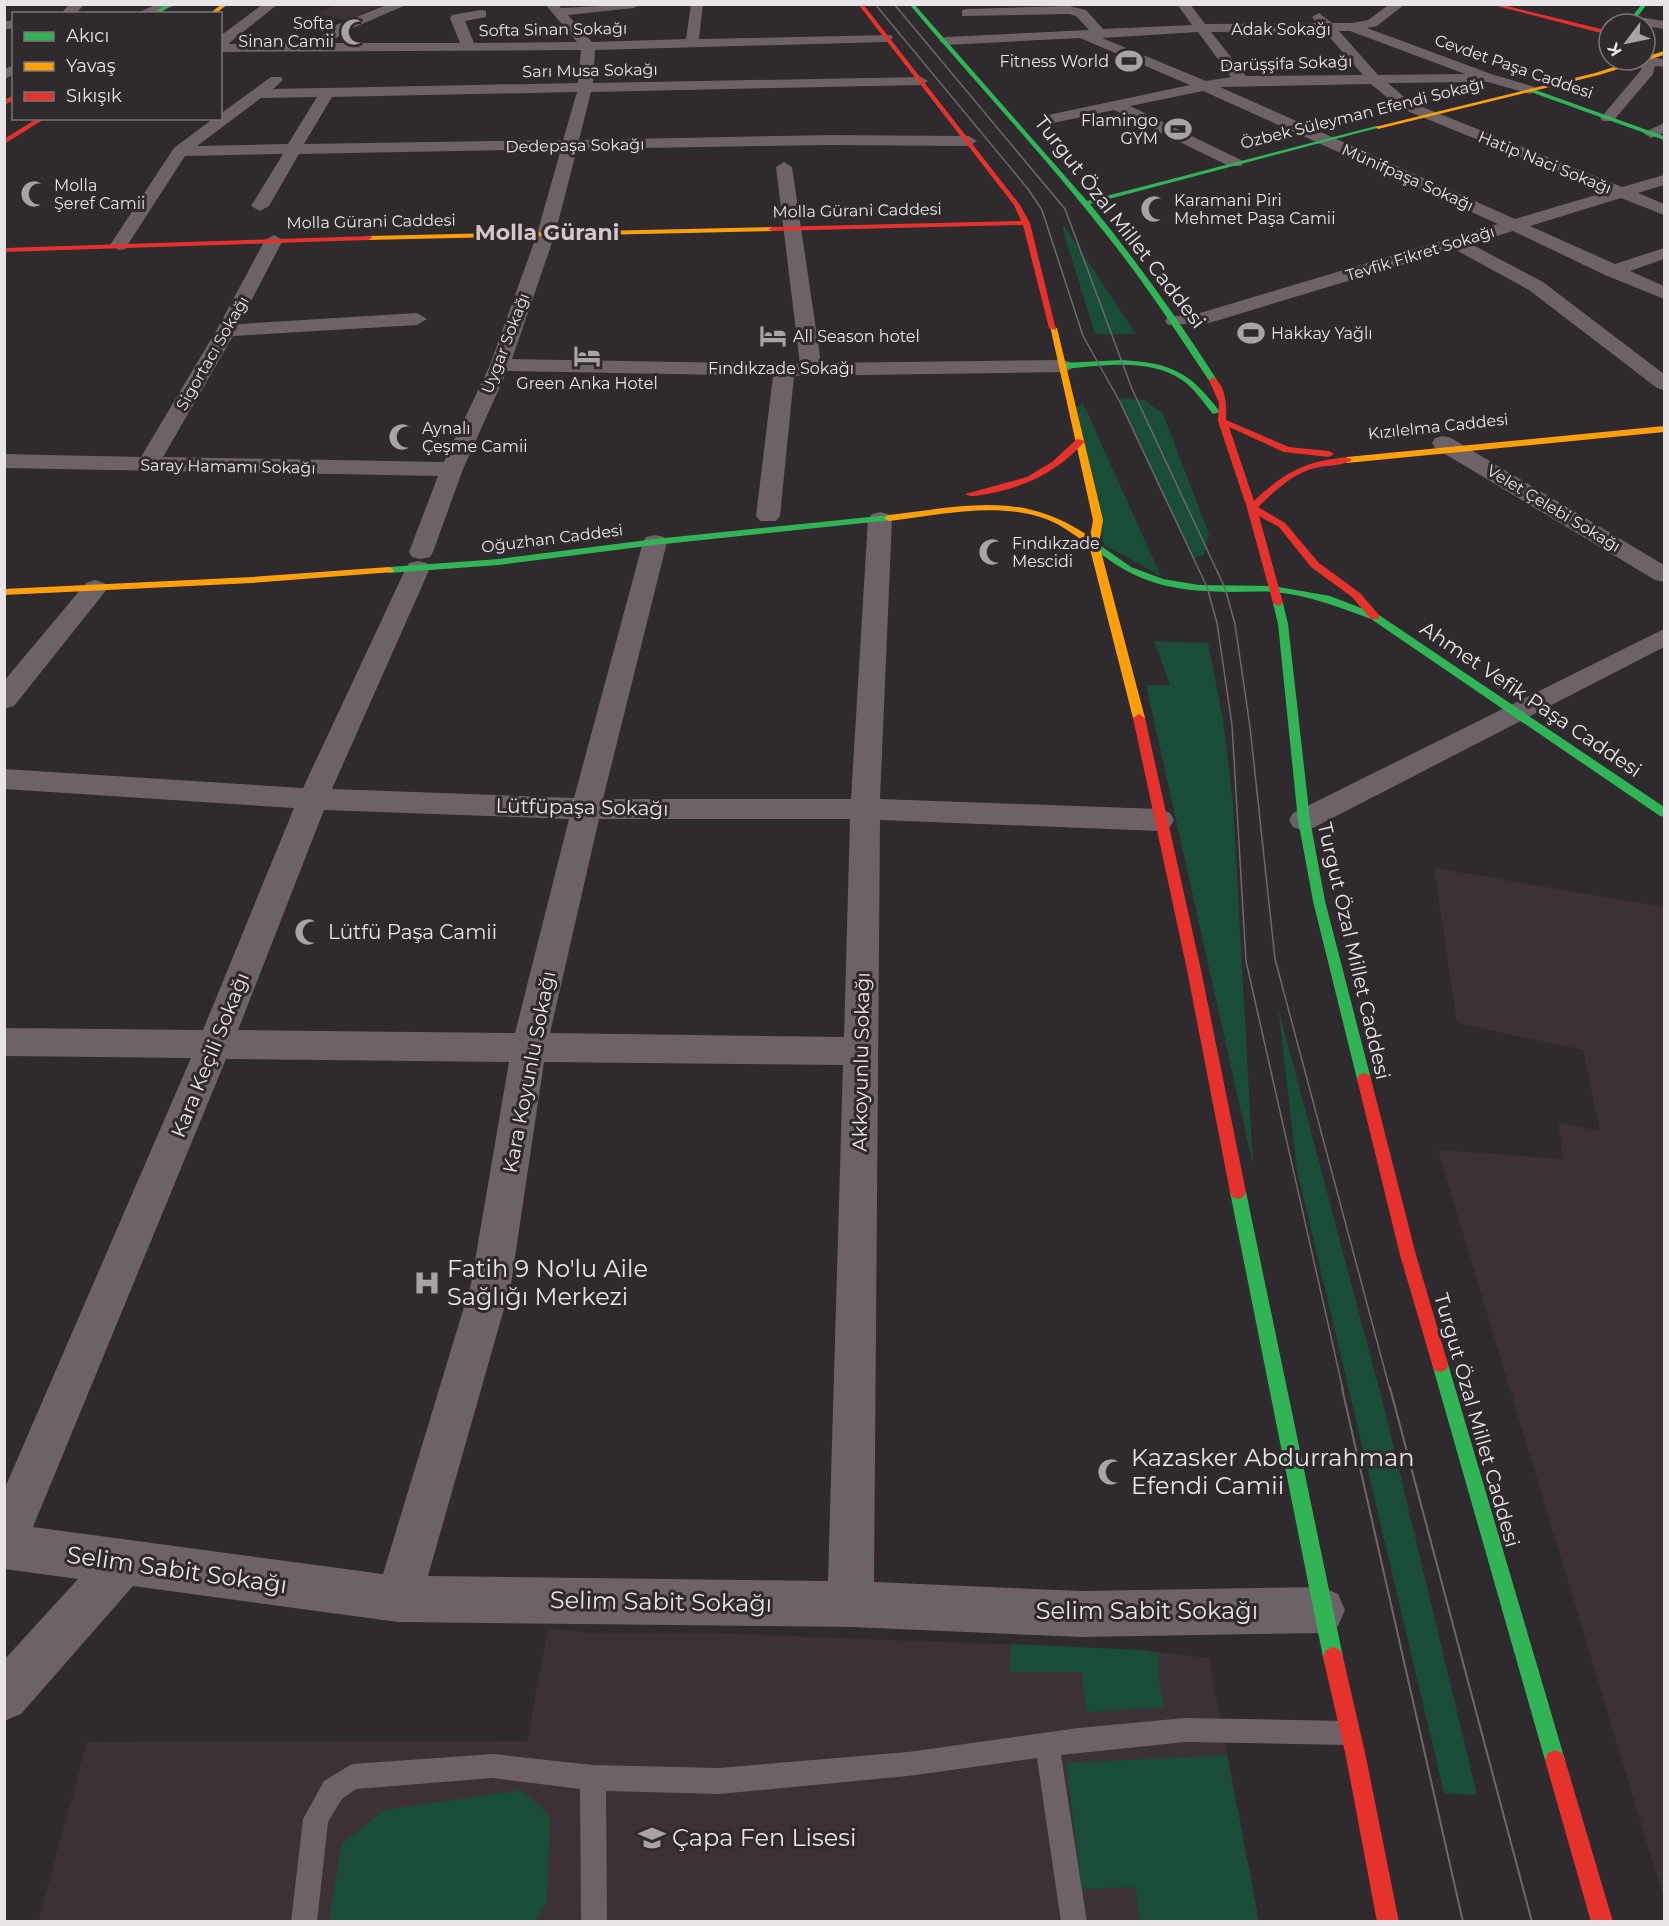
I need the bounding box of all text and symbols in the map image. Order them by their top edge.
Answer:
legend [12,12,222,120]
north arrow [1597,12,1657,72]
place label: Softa Sinan Camii [238,14,334,51]
mosque icon: Softa Sinan Camii [339,17,369,47]
street label: Softa Sinan Sokağı [479,19,627,40]
street label: Adak Sokağı [1231,20,1331,39]
text: Akıcı [66,25,109,47]
street label: Cevdet Paşa Caddesi [1432,30,1596,103]
text: K [1603,39,1626,60]
sports icon: Fitness World [1114,46,1144,76]
place label: Fitness World [1000,52,1109,71]
street label: Darüşşifa Sokağı [1219,52,1353,75]
text: Yavaş [66,55,116,77]
street label: Sarı Musa Sokağı [522,60,658,81]
street label: Özbek Süleyman Efendi Sokağı [1238,73,1486,153]
text: Sıkışık [66,85,122,107]
street label: Turgut Özal Millet Caddesi [1030,111,1210,333]
place label: Flamingo GYM [1081,111,1158,148]
sports icon: Flamingo GYM [1163,114,1193,144]
street label: Hatip Naci Sokağı [1475,127,1614,198]
street label: Dedepaşa Sokağı [505,135,645,156]
street label: Münifpaşa Sokağı [1339,140,1477,215]
place label: Molla Şeref Camii [54,176,145,213]
mosque icon: Molla Şeref Camii [19,179,49,209]
place label: Karamani Piri Mehmet Paşa Camii [1174,191,1335,228]
mosque icon: Karamani Piri Mehmet Paşa Camii [1139,194,1169,224]
street label: Molla Gürani Caddesi [772,200,942,221]
street label: Molla Gürani Caddesi [286,211,456,232]
district label: Molla Gürani [475,219,619,246]
street label: Tevfik Fikret Sokağı [1343,222,1497,285]
street label: Uygar Sokağı [478,290,533,396]
street label: Sigortacı Sokağı [172,293,253,414]
sports icon: Hakkay Yağlı [1236,318,1266,348]
hotel icon: All Season hotel [758,321,788,351]
place label: Hakkay Yağlı [1271,324,1373,343]
place label: All Season hotel [793,327,920,346]
hotel icon: Green Anka Hotel [572,341,602,371]
street label: Fındıkzade Sokağı [708,359,854,378]
place label: Green Anka Hotel [516,374,658,393]
street label: Kızılelma Caddesi [1367,410,1509,443]
place label: Aynalı Çeşme Camii [422,419,528,456]
mosque icon: Aynalı Çeşme Camii [387,422,417,452]
street label: Saray Hamamı Sokağı [140,455,316,478]
street label: Velet Çelebi Sokağı [1483,461,1624,556]
street label: Oğuzhan Caddesi [480,520,624,557]
place label: Fındıkzade Mescidi [1012,534,1100,571]
mosque icon: Fındıkzade Mescidi [977,537,1007,567]
street label: Ahmet Vefik Paşa Caddesi [1416,616,1646,782]
street label: Lütfüpaşa Sokağı [495,793,669,821]
street label: Turgut Özal Millet Caddesi [1313,820,1395,1082]
mosque icon: Lütfü Paşa Camii [293,917,323,947]
place label: Lütfü Paşa Camii [328,920,497,944]
street label: Kara Keçili Sokağı [166,969,254,1141]
street label: Kara Koyunlu Sokağı [498,969,560,1175]
street label: Akkoyunlu Sokağı [847,972,875,1152]
place label: Fatih 9 No'lu Aile Sağlığı Merkezi [447,1254,648,1311]
hospital icon: Fatih 9 No'lu Aile Sağlığı Merkezi [412,1268,442,1298]
street label: Turgut Özal Millet Caddesi [1429,1290,1525,1550]
place label: Kazasker Abdurrahman Efendi Camii [1131,1443,1414,1500]
mosque icon: Kazasker Abdurrahman Efendi Camii [1096,1457,1126,1487]
street label: Selim Sabit Sokağı [65,1540,289,1599]
street label: Selim Sabit Sokağı [550,1585,772,1618]
street label: Selim Sabit Sokağı [1036,1596,1258,1625]
school or university icon: Çapa Fen Lisesi [637,1823,667,1853]
place label: Çapa Fen Lisesi [672,1823,856,1852]

